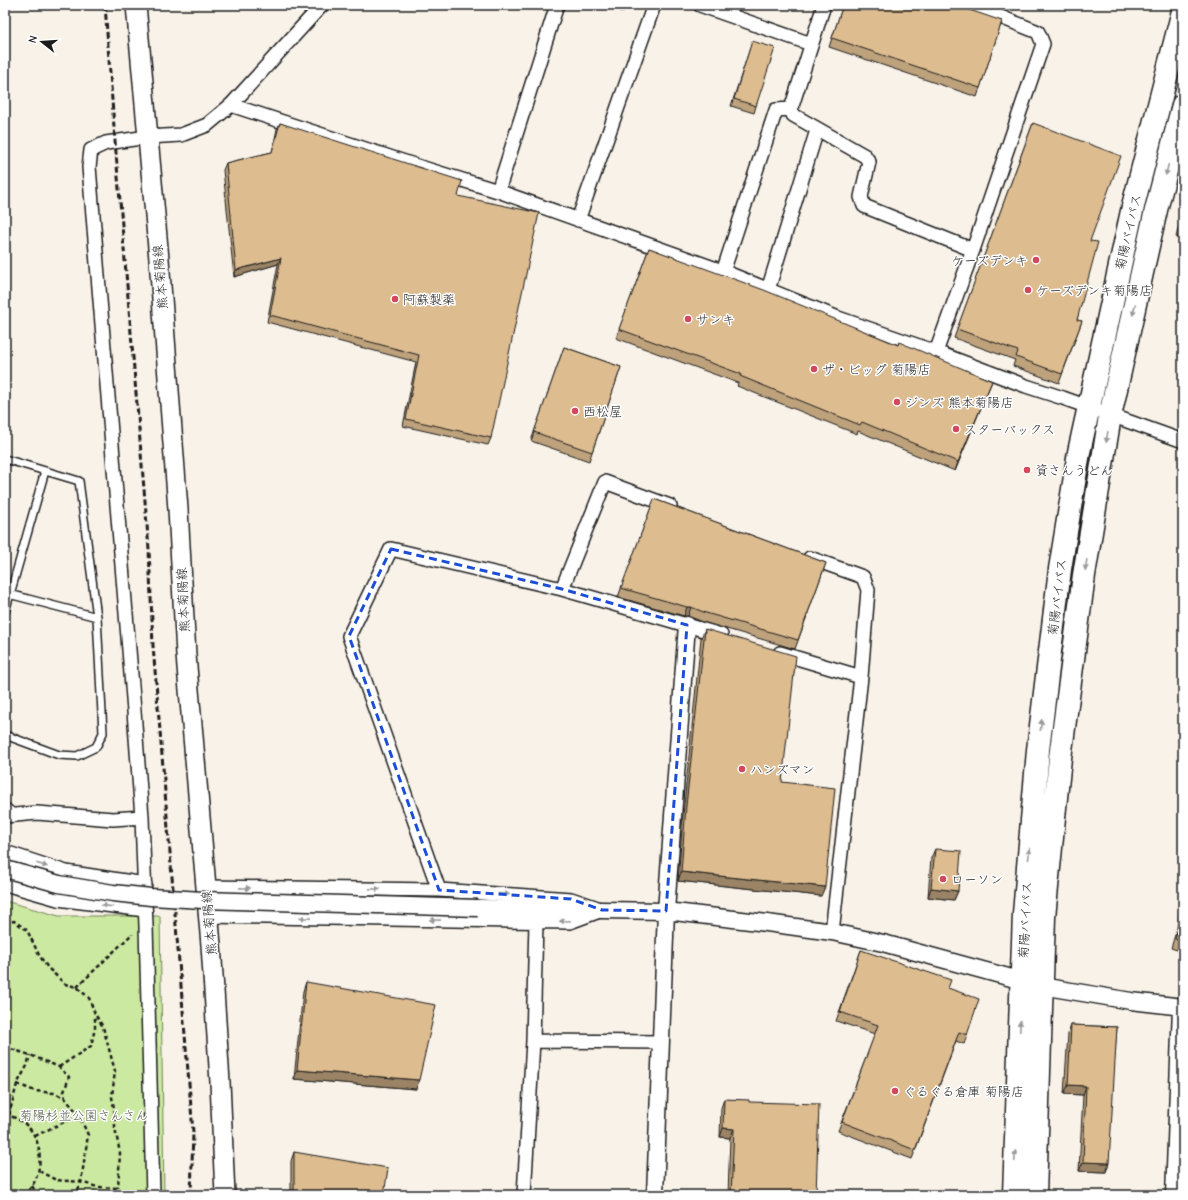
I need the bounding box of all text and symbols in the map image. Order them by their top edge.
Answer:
north arrow [22,22,62,62]
text: N [26,34,40,45]
one-way arrow [1163,163,1169,176]
street label: 菊陽バイパス [1112,192,1144,272]
street label: 熊本菊陽線 [150,243,170,310]
place label: ケーズデンキ [951,253,1028,268]
marker: ケーズデンキ [1031,255,1041,265]
place label: ケーズデンキ菊陽店 [1036,283,1152,298]
marker: ケーズデンキ菊陽店 [1023,285,1033,295]
place label: 阿蘇製薬 [403,292,455,307]
marker: 阿蘇製薬 [390,294,400,304]
one-way arrow [1130,304,1136,316]
place label: サンキ [696,312,735,327]
marker: サンキ [683,314,693,324]
place label: ザ・ビッグ 菊陽店 [822,362,930,377]
marker: ザ・ビッグ 菊陽店 [809,364,819,374]
place label: ジンズ 熊本菊陽店 [905,395,1013,410]
marker: ジンズ 熊本菊陽店 [892,397,902,407]
place label: 西松屋 [583,404,622,419]
marker: 西松屋 [570,406,580,416]
place label: スターバックス [964,422,1055,437]
marker: スターバックス [951,424,961,434]
one-way arrow [1104,431,1110,443]
place label: 資さんうどん [1035,463,1113,478]
marker: 資さんうどん [1022,465,1032,475]
street label: 菊陽バイパス [1045,558,1069,636]
one-way arrow [1083,559,1089,571]
street label: 熊本菊陽線 [174,566,192,633]
one-way arrow [1038,719,1044,731]
place label: ハンズマン [750,762,815,777]
marker: ハンズマン [737,764,747,774]
one-way arrow [1026,848,1033,860]
one-way arrow [36,862,48,868]
place label: ローソン [951,872,1003,887]
marker: ローソン [938,874,948,884]
street label: 菊陽バイパス [1015,881,1035,959]
one-way arrow [239,885,252,891]
one-way arrow [369,886,382,892]
street label: 熊本菊陽線 [199,889,219,956]
one-way arrow [498,891,510,898]
one-way arrow [101,902,113,909]
one-way arrow [298,915,311,921]
one-way arrow [428,917,441,923]
one-way arrow [559,918,571,925]
one-way arrow [1017,1019,1023,1032]
place label: ぐるぐる倉庫 菊陽店 [903,1084,1024,1099]
marker: ぐるぐる倉庫 菊陽店 [890,1086,900,1096]
park label: 菊陽杉並公園さんさん [19,1108,149,1123]
one-way arrow [1012,1150,1019,1162]

